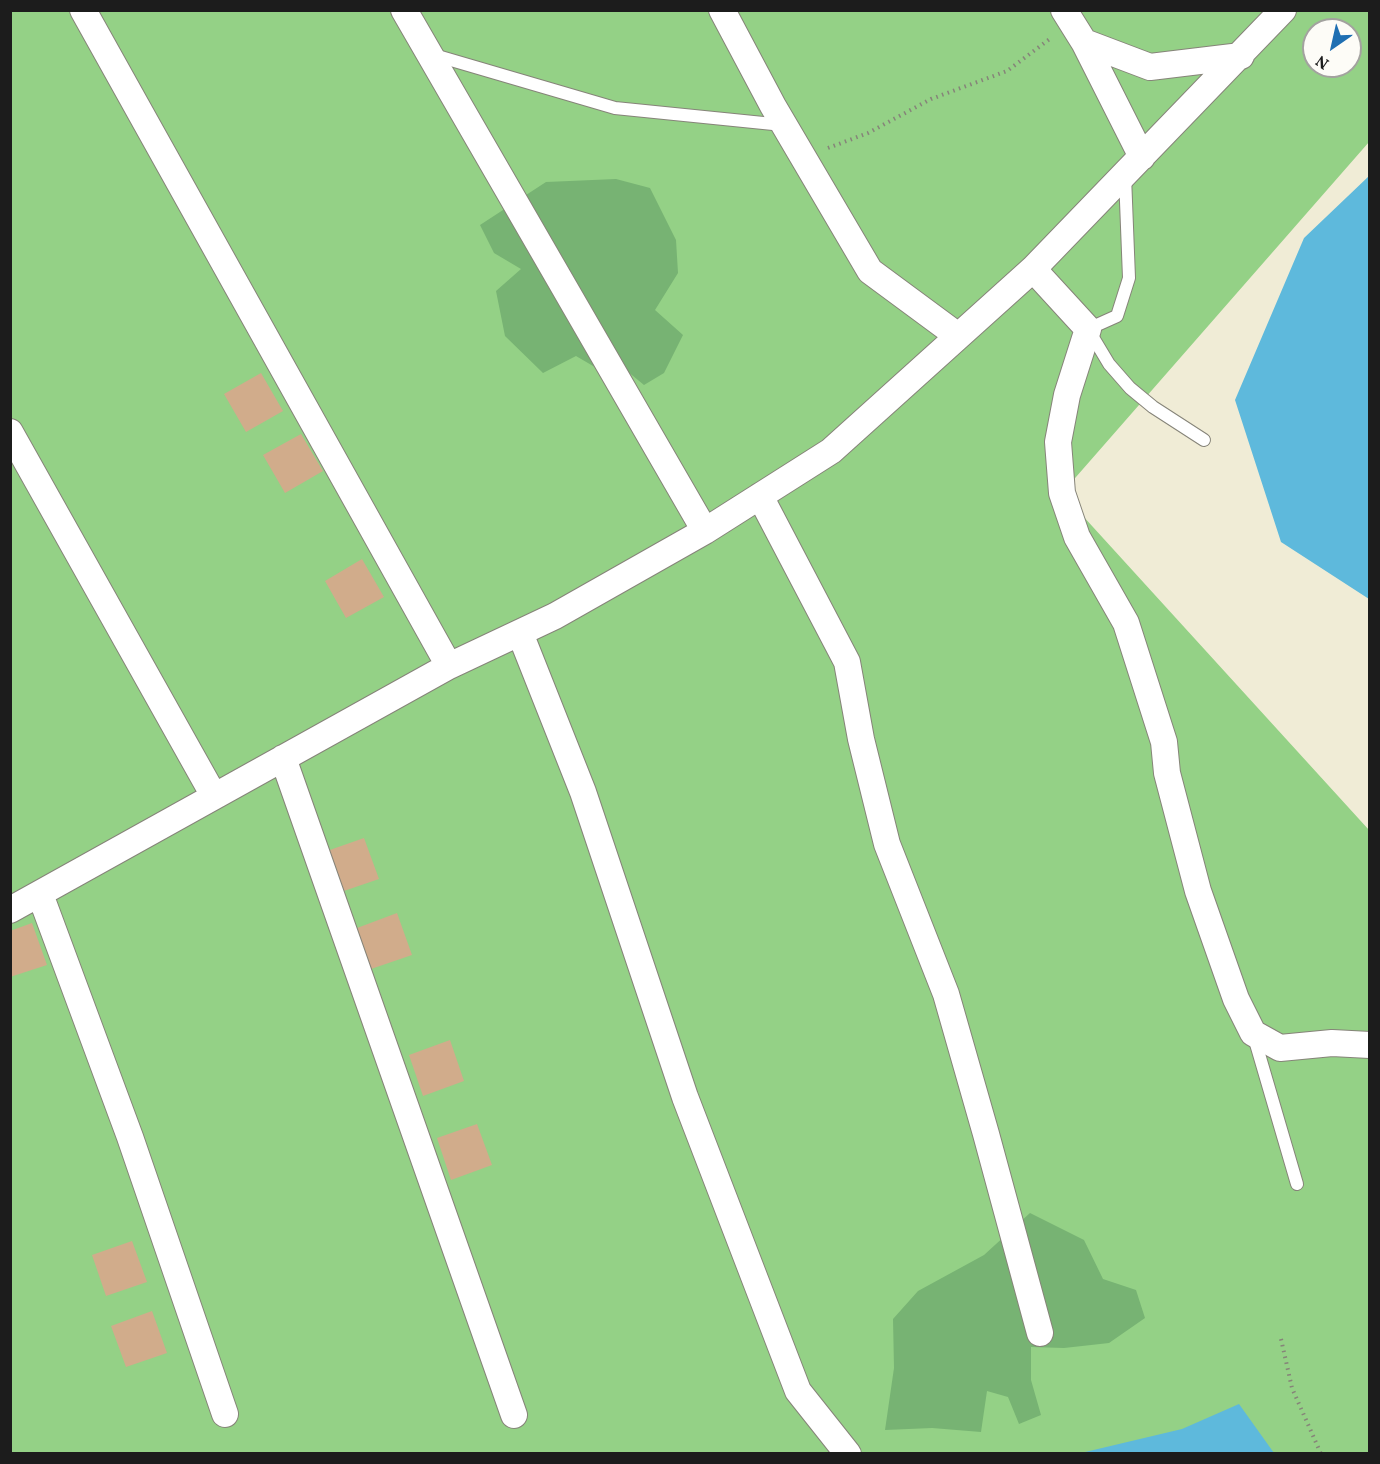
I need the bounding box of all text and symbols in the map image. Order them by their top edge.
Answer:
north arrow [1302,18,1362,78]
text: N [1312,49,1334,74]

